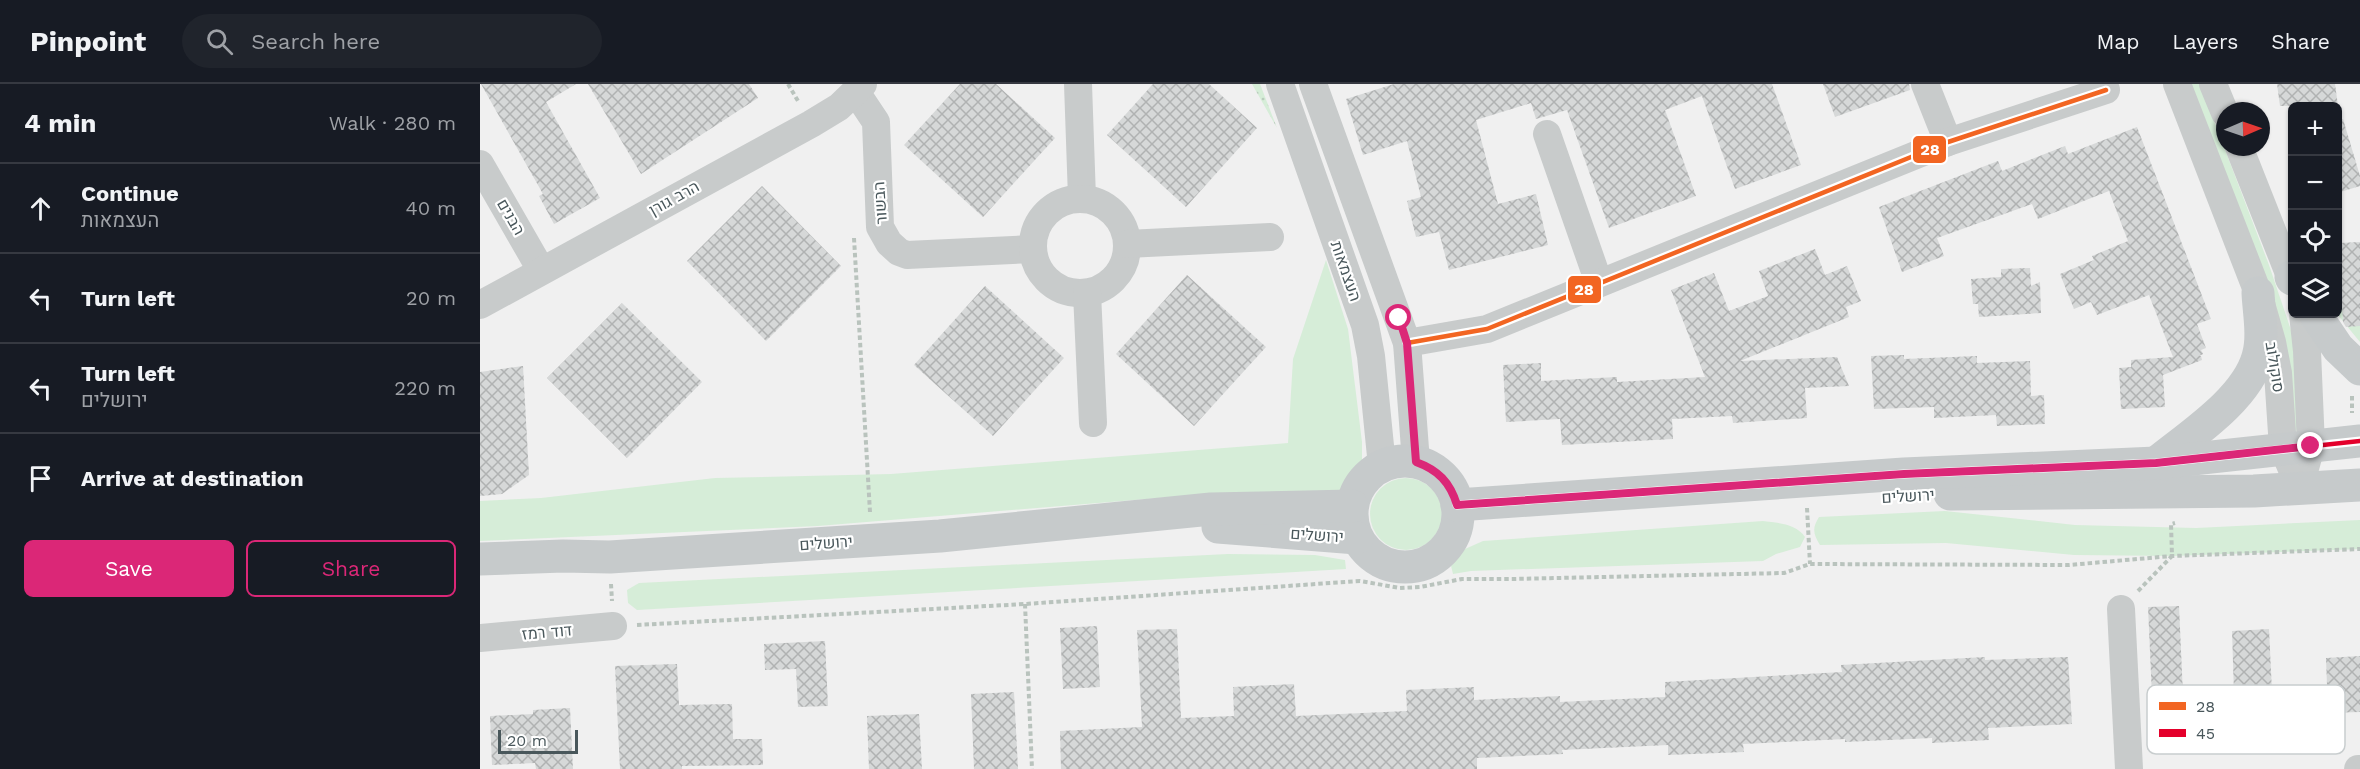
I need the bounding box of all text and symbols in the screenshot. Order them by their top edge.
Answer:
search box [182,14,602,68]
text: Pinpoint [30,25,146,58]
icon: search [203,25,236,58]
text: Search here [251,29,380,54]
text: Map [2096,29,2139,54]
text: Layers [2172,29,2238,54]
text: Share [2271,29,2330,54]
north arrow [2216,102,2270,156]
map controls [2288,102,2342,318]
button: + [2288,102,2342,156]
text: 4 min [24,108,96,138]
text: Walk · 280 m [329,111,456,135]
line badge: 28 [1912,135,1947,164]
text: 28 [1920,140,1940,159]
button: − [2288,156,2342,210]
street label: הרב גורן [646,176,702,220]
text: Continue [81,181,179,206]
street label: הבשור [869,181,891,225]
icon: ahead [24,192,57,225]
text: 40 m [405,196,456,220]
street label: הבנים [493,196,529,238]
text: העצמאות [81,208,159,232]
button: locate [2288,210,2342,264]
street label: העצמאות [1327,238,1365,304]
button: layers [2288,264,2342,318]
line badge: 28 [1567,275,1602,304]
text: 28 [1574,280,1594,299]
icon: left [24,282,57,315]
text: Turn left [81,286,175,311]
text: 20 m [406,286,456,310]
route start [1385,304,1411,330]
street label: סוקולוב [2262,340,2288,394]
text: Turn left [81,361,175,386]
icon: left [24,372,57,405]
text: 220 m [394,376,456,400]
text: ירושלים [81,388,148,412]
route end [2297,432,2323,458]
icon: arrive [24,462,57,495]
text: Arrive at destination [81,466,304,491]
street label: ירושלים [1881,485,1935,507]
street label: ירושלים [1290,524,1344,546]
street label: ירושלים [799,532,853,554]
button: Save [24,540,234,597]
button: Share [246,540,456,597]
street label: דוד רמז [521,620,573,644]
legend [2147,685,2345,754]
text: 28 [2196,697,2215,716]
text: 45 [2196,724,2215,743]
scale bar [498,727,578,754]
text: 20 m [507,731,547,750]

